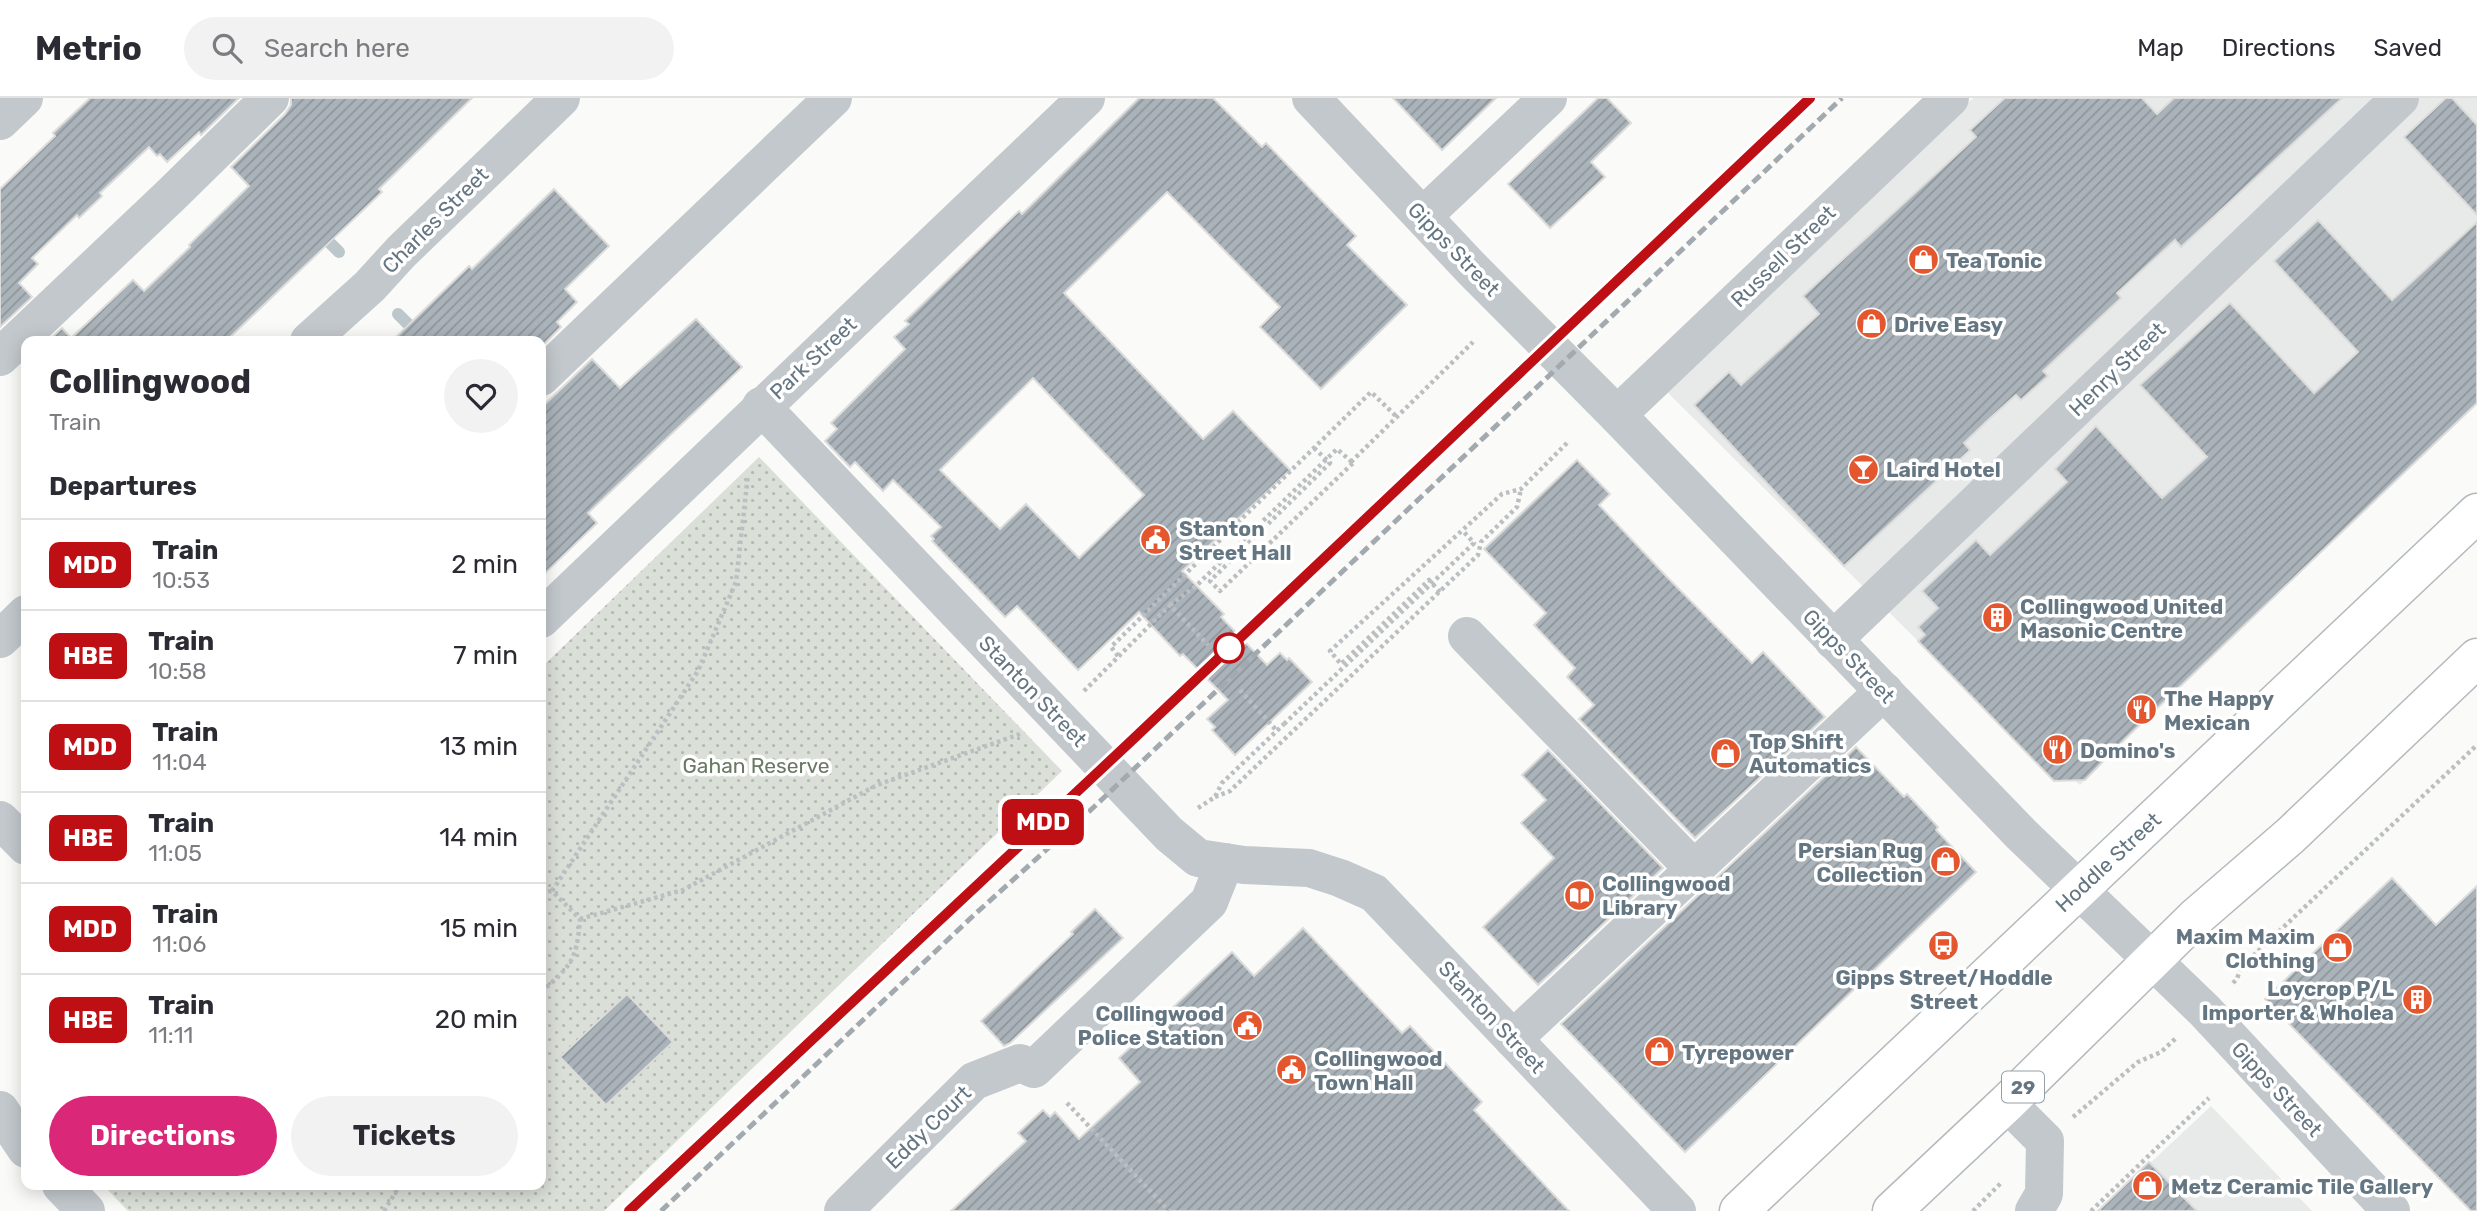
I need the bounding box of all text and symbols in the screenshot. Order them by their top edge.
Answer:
search box [184,17,674,80]
text: Metrio [35,29,142,68]
icon: search [208,29,246,67]
text: Search here [264,33,410,64]
text: Map [2137,34,2184,62]
text: Directions [2222,34,2335,62]
text: Saved [2373,34,2442,62]
street label: Charles Street [377,162,493,278]
street label: Gipps Street [1403,197,1505,301]
street label: Russell Street [1726,200,1840,312]
shop icon: Tea Tonic [1906,243,1940,277]
place label: Tea Tonic [1946,248,2042,273]
shop icon: Drive Easy [1854,307,1888,341]
street label: Park Street [764,312,862,404]
place label: Drive Easy [1894,312,2004,337]
street label: Henry Street [2064,317,2170,421]
button: heart [444,359,518,433]
text: Collingwood [49,362,251,401]
text: Train [49,408,101,436]
bar icon: Laird Hotel [1846,452,1880,486]
place label: Laird Hotel [1886,457,2001,482]
text: Departures [49,471,197,502]
place label: Stanton Street Hall [1179,516,1291,565]
public building icon: Stanton Street Hall [1139,523,1173,557]
text: Train [152,535,218,566]
text: 2 min [451,549,518,580]
text: MDD [63,551,117,579]
text: 10:53 [152,566,210,594]
place label: Collingwood United Masonic Centre [2020,594,2223,643]
building icon: Collingwood United Masonic Centre [1980,601,2014,635]
street label: Gipps Street [1798,604,1900,708]
text: Train [148,626,214,657]
street label: Stanton Street [974,630,1092,752]
unlabelled marker [1214,633,1244,663]
text: 7 min [453,640,518,671]
text: HBE [63,642,113,670]
text: 10:58 [148,657,207,685]
place label: The Happy Mexican [2164,686,2275,735]
restaurant icon: The Happy Mexican [2124,693,2158,727]
text: Train [152,717,218,748]
place label: Top Shift Automatics [1749,729,1871,778]
text: 13 min [440,731,518,762]
text: MDD [63,733,117,761]
restaurant icon: Domino's [2040,733,2074,767]
shop icon: Top Shift Automatics [1709,736,1743,770]
place label: Domino's [2080,738,2175,763]
text: 11:04 [152,748,207,776]
park label: Gahan Reserve [683,753,829,778]
line badge: MDD [1003,799,1083,845]
street label: Hoddle Street [2050,807,2166,917]
text: Train [148,808,214,839]
text: MDD [1016,808,1070,836]
text: 14 min [439,822,518,853]
text: HBE [63,824,113,852]
place label: Persian Rug Collection [1798,838,1923,887]
text: 11:05 [148,839,202,867]
shop icon: Persian Rug Collection [1929,845,1963,879]
place label: Collingwood Library [1602,871,1731,920]
library icon: Collingwood Library [1562,878,1596,912]
text: Train [152,899,218,930]
text: 15 min [440,913,518,944]
text: MDD [63,915,117,943]
place label: Maxim Maxim Clothing [2176,924,2315,973]
bus stop icon: Gipps Street/Hoddle Street [1927,928,1961,962]
text: 11:06 [152,930,206,958]
shop icon: Maxim Maxim Clothing [2321,931,2355,965]
street label: Stanton Street [1434,956,1550,1078]
place label: Gipps Street/Hoddle Street [1835,965,2053,1014]
place label: Loycrop P/L Importer & Wholea [2202,976,2394,1025]
building icon: Loycrop P/L Importer & Wholea [2400,983,2434,1017]
text: Train [148,990,214,1021]
place label: Collingwood Police Station [1078,1001,1224,1050]
text: 20 min [435,1004,518,1035]
text: HBE [63,1006,113,1034]
public building icon: Collingwood Police Station [1230,1008,1264,1042]
text: 11:11 [148,1021,193,1049]
shop icon: Tyrepower [1642,1035,1676,1069]
street label: Gipps Street [2227,1036,2327,1142]
place label: Tyrepower [1682,1040,1794,1065]
place label: Collingwood Town Hall [1314,1046,1443,1095]
public building icon: Collingwood Town Hall [1274,1053,1308,1087]
road number: 29 [2002,1071,2044,1102]
street label: Eddy Court [880,1080,976,1174]
button: Directions [49,1096,277,1176]
button: Tickets [291,1096,518,1176]
shop icon: Metz Ceramic Tile Gallery [2131,1169,2165,1203]
place label: Metz Ceramic Tile Gallery [2171,1174,2434,1199]

